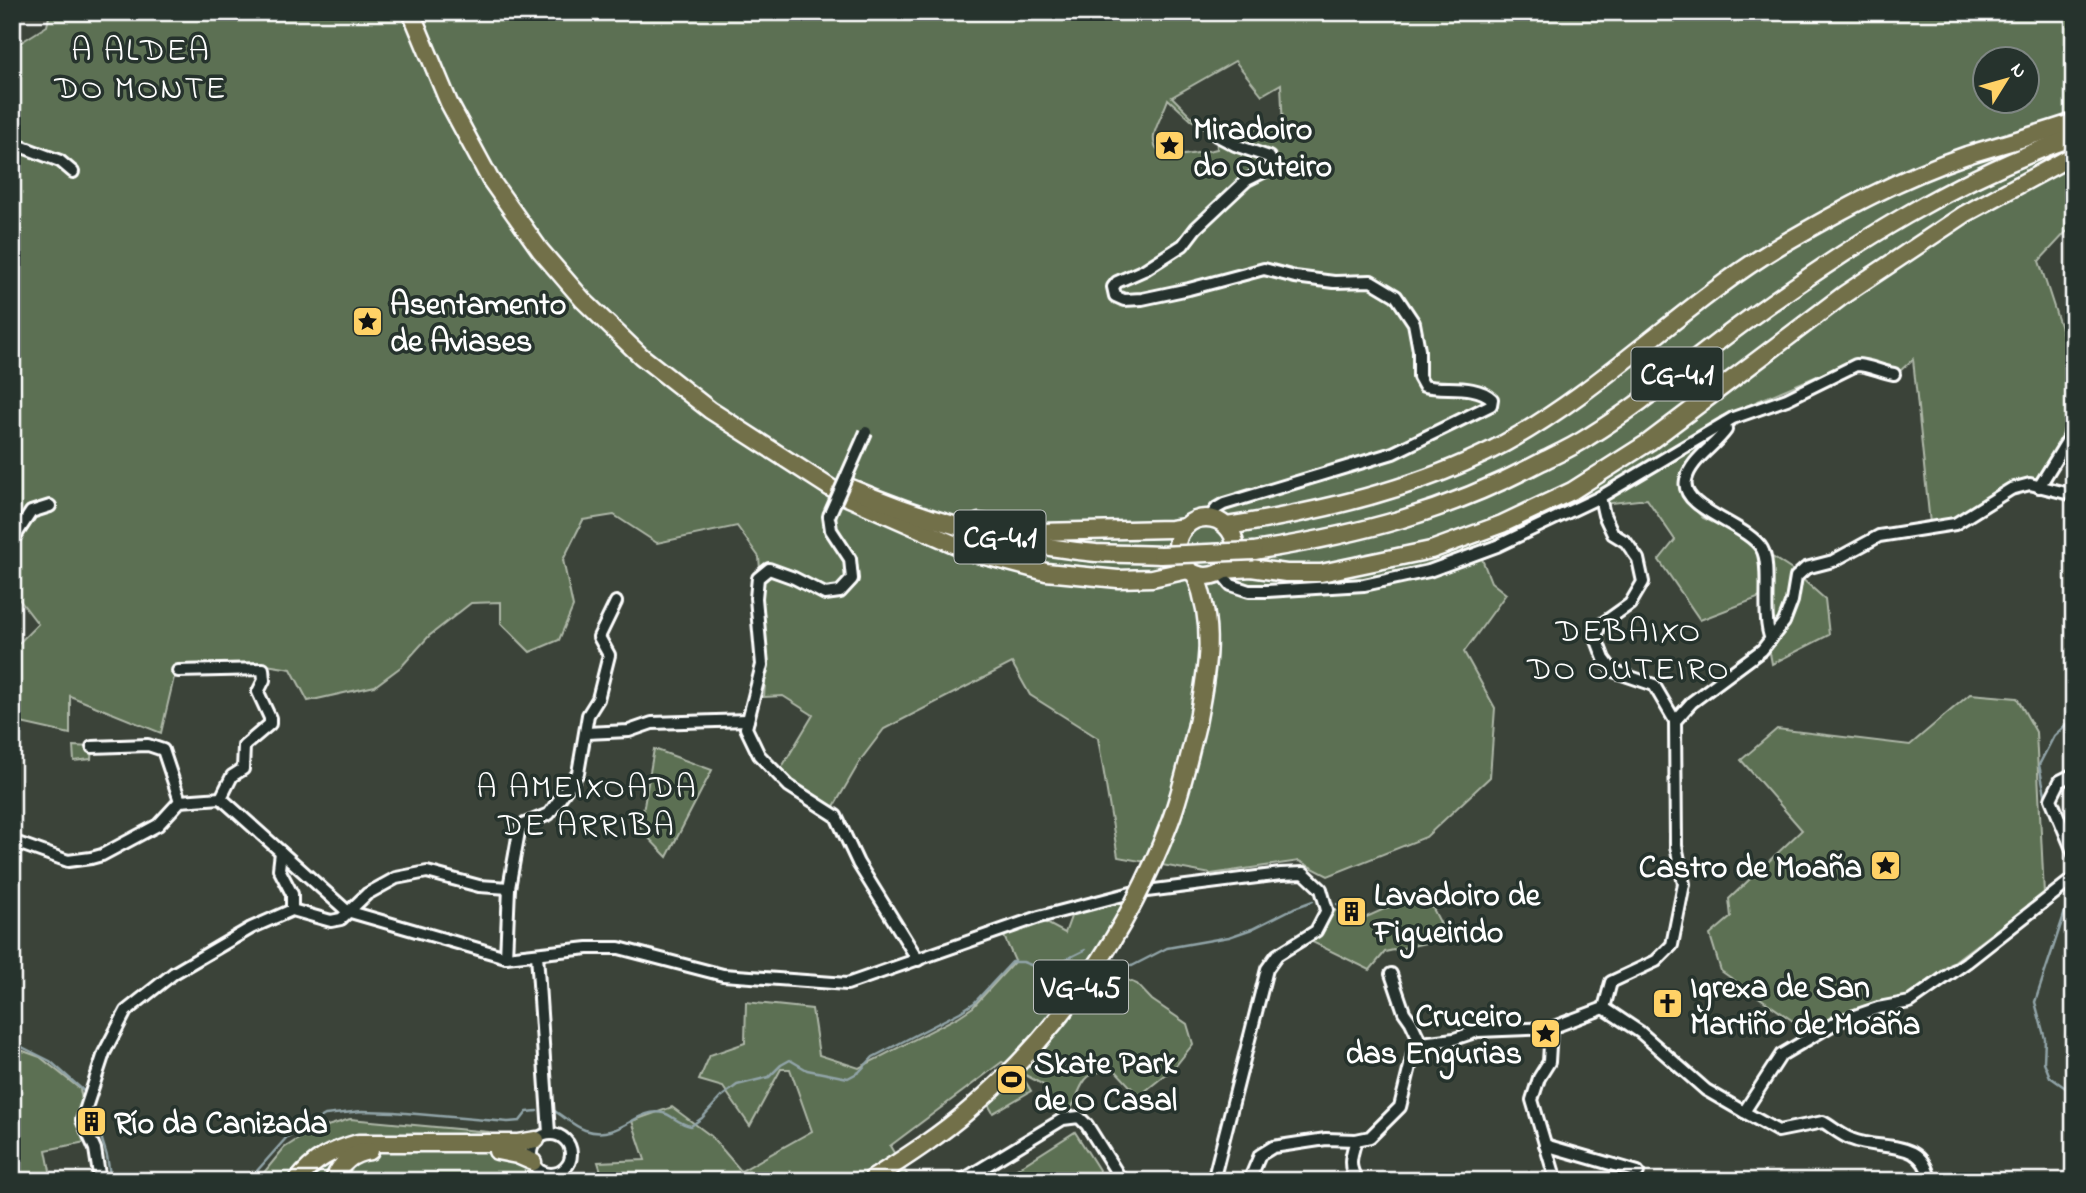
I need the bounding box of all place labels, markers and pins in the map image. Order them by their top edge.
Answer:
place label: Miradoiro do Outeiro [1193,108,1332,192]
place icon: Miradoiro do Outeiro [1153,129,1187,163]
place label: Asentamento de Aviases [390,283,566,367]
place icon: Asentamento de Aviases [350,304,384,338]
place label: Castro de Moaña [1639,846,1862,893]
place icon: Castro de Moaña [1868,849,1902,883]
place label: Lavadoiro de Figueirido [1372,874,1542,959]
building icon: Lavadoiro de Figueirido [1334,895,1368,929]
place label: Igrexa de San Martiño de Moaña [1690,966,1920,1050]
church icon: Igrexa de San Martiño de Moaña [1650,987,1684,1021]
place label: Cruceiro das Engurias [1345,995,1522,1080]
place icon: Cruceiro das Engurias [1528,1016,1562,1050]
place label: Skate Park de O Casal [1034,1042,1178,1126]
sports icon: Skate Park de O Casal [994,1063,1028,1097]
place label: Río da Canizada [114,1102,328,1149]
building icon: Río da Canizada [74,1105,108,1139]

